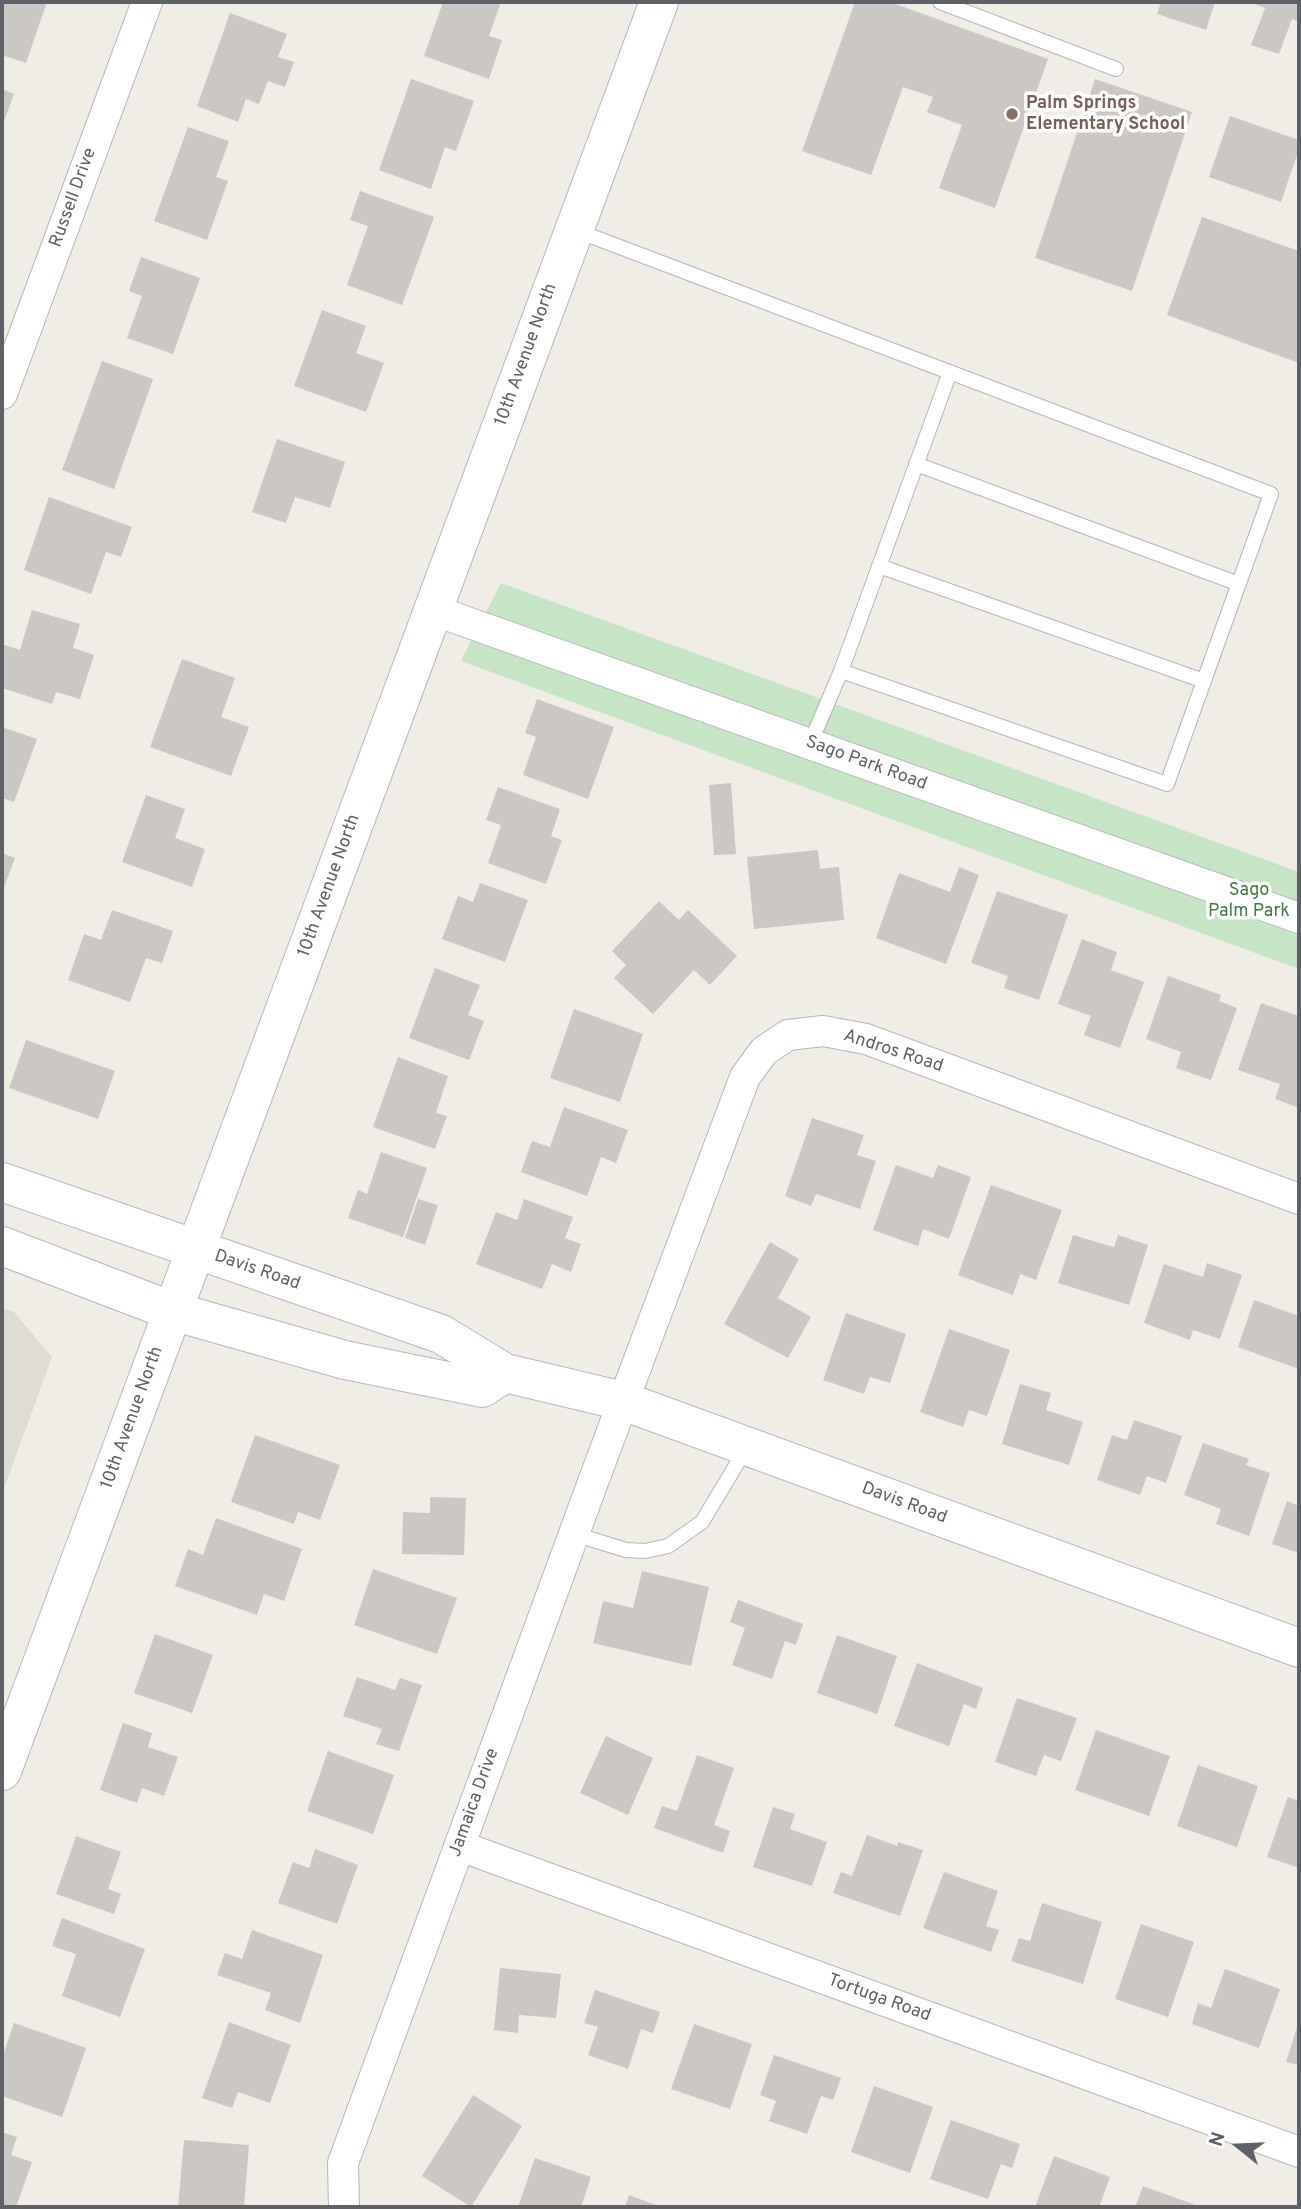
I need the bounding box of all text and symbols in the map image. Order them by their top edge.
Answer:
place label: Palm Springs Elementary School [1026,93,1185,136]
marker: Palm Springs Elementary School [1004,106,1020,122]
street label: Russell Drive [46,145,102,251]
street label: 10th Avenue North [491,281,563,429]
street label: Sago Park Road [802,732,930,796]
street label: 10th Avenue North [294,812,366,960]
park label: Sago Palm Park [1208,880,1290,922]
street label: Andros Road [840,1026,946,1078]
street label: Davis Road [211,1246,303,1296]
street label: 10th Avenue North [97,1344,169,1492]
street label: Davis Road [858,1479,950,1529]
street label: Jamaica Drive [445,1746,505,1860]
street label: Tortuga Road [825,1970,933,2028]
north arrow [1203,2111,1273,2181]
text: N [1205,2129,1232,2150]

